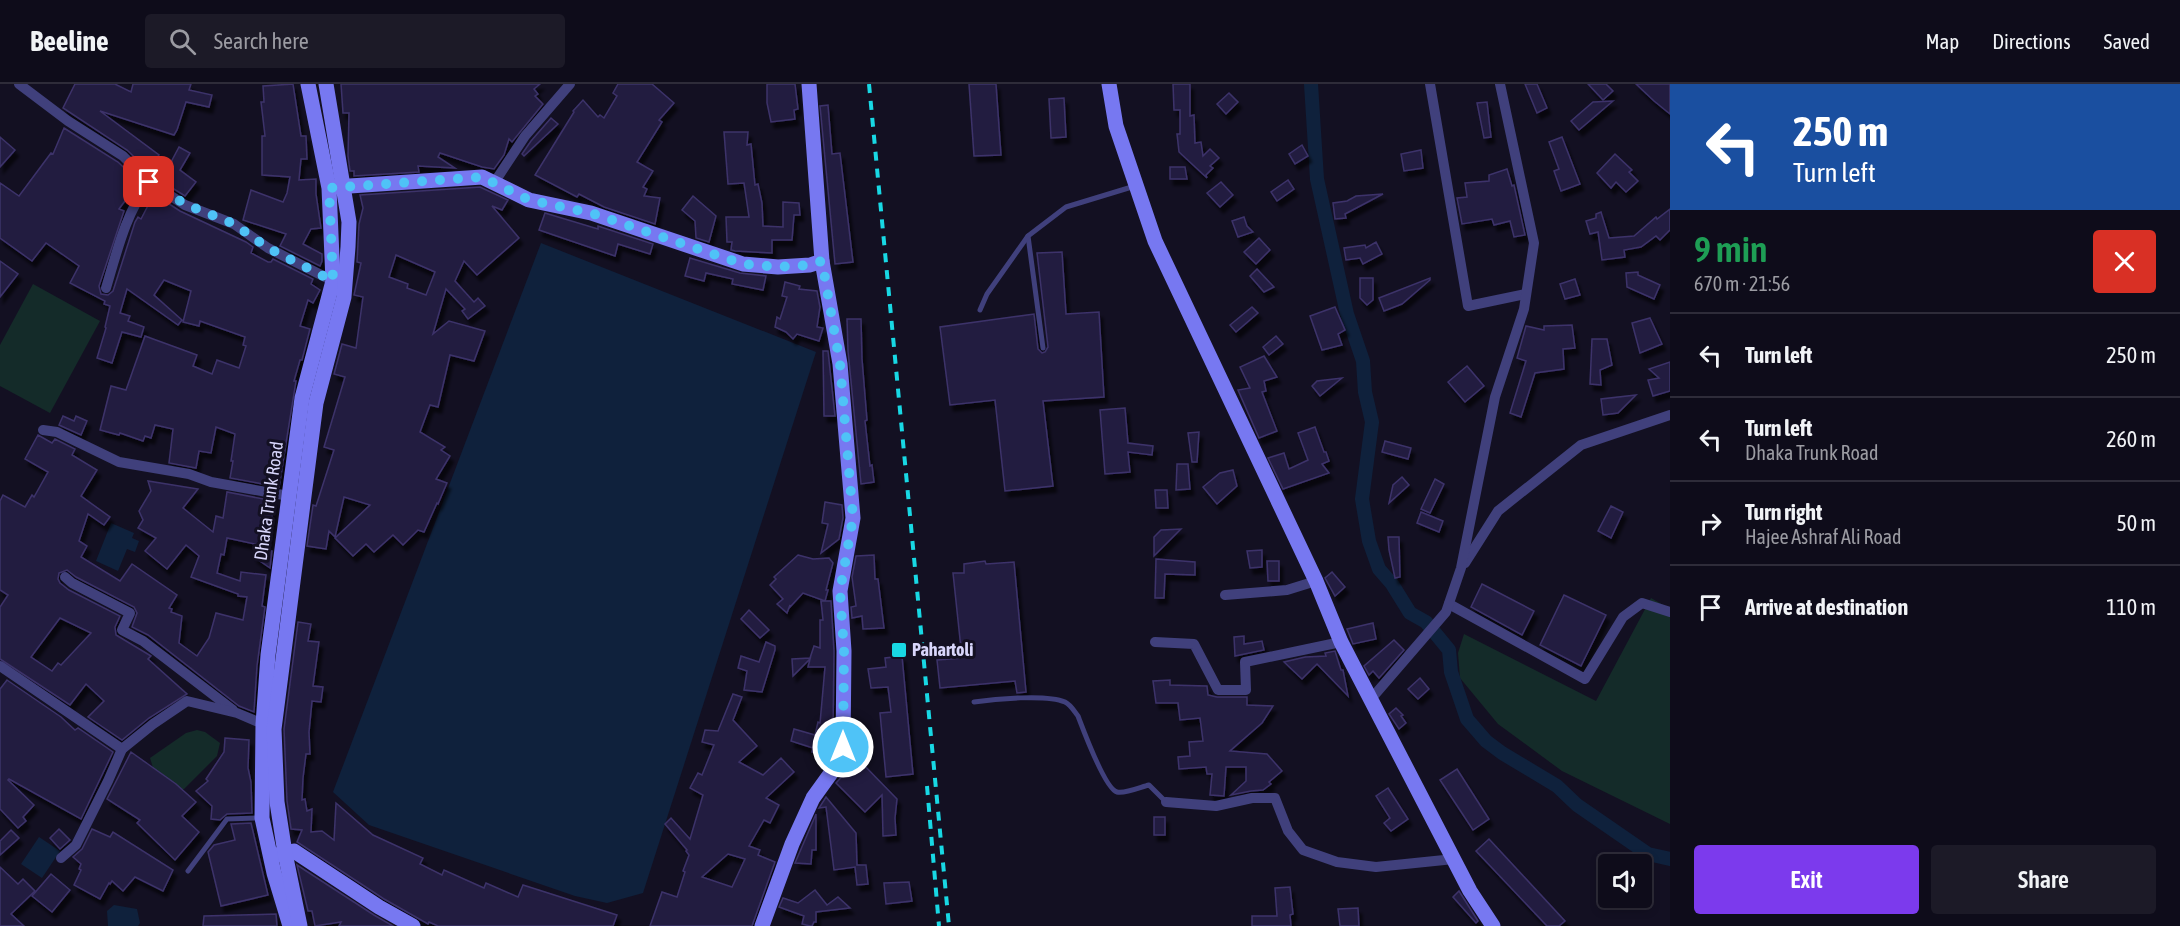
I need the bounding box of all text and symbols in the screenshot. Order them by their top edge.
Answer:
search box [145,14,565,68]
text: Beeline [30,25,109,57]
icon: search [166,25,199,58]
text: Search here [214,28,309,54]
text: Map [1925,29,1959,53]
text: Directions [1992,29,2071,53]
text: Saved [2104,29,2150,53]
text: 250 m [1793,107,1888,155]
icon: left [1694,108,1772,186]
pin [123,156,174,207]
text: Turn left [1793,157,1876,188]
icon: arrive [132,165,165,198]
text: 9 min [1694,228,1768,270]
button: close [2093,230,2156,293]
text: 670 m · 21:56 [1694,272,1790,295]
icon: left [1694,339,1727,372]
text: Turn left [1745,342,1812,368]
text: 250 m [2106,342,2156,368]
text: Turn left [1745,415,1812,441]
icon: left [1694,423,1727,456]
text: 260 m [2106,426,2156,452]
street label: Dhaka Trunk Road [250,440,287,562]
text: Dhaka Trunk Road [1745,441,1879,464]
text: Turn right [1745,499,1822,525]
icon: right [1694,507,1727,540]
text: 50 m [2116,510,2156,536]
text: Hajee Ashraf Ali Road [1745,525,1902,548]
icon: arrive [1694,591,1727,624]
text: Arrive at destination [1745,594,1908,620]
text: 110 m [2106,594,2156,620]
place label: Pahartoli [912,639,973,660]
marker: Pahartoli [890,641,908,659]
position arrow [811,715,875,779]
button: Exit [1694,845,1919,914]
button: Share [1931,845,2156,914]
map controls [1598,854,1652,908]
button: sound [1598,854,1652,908]

